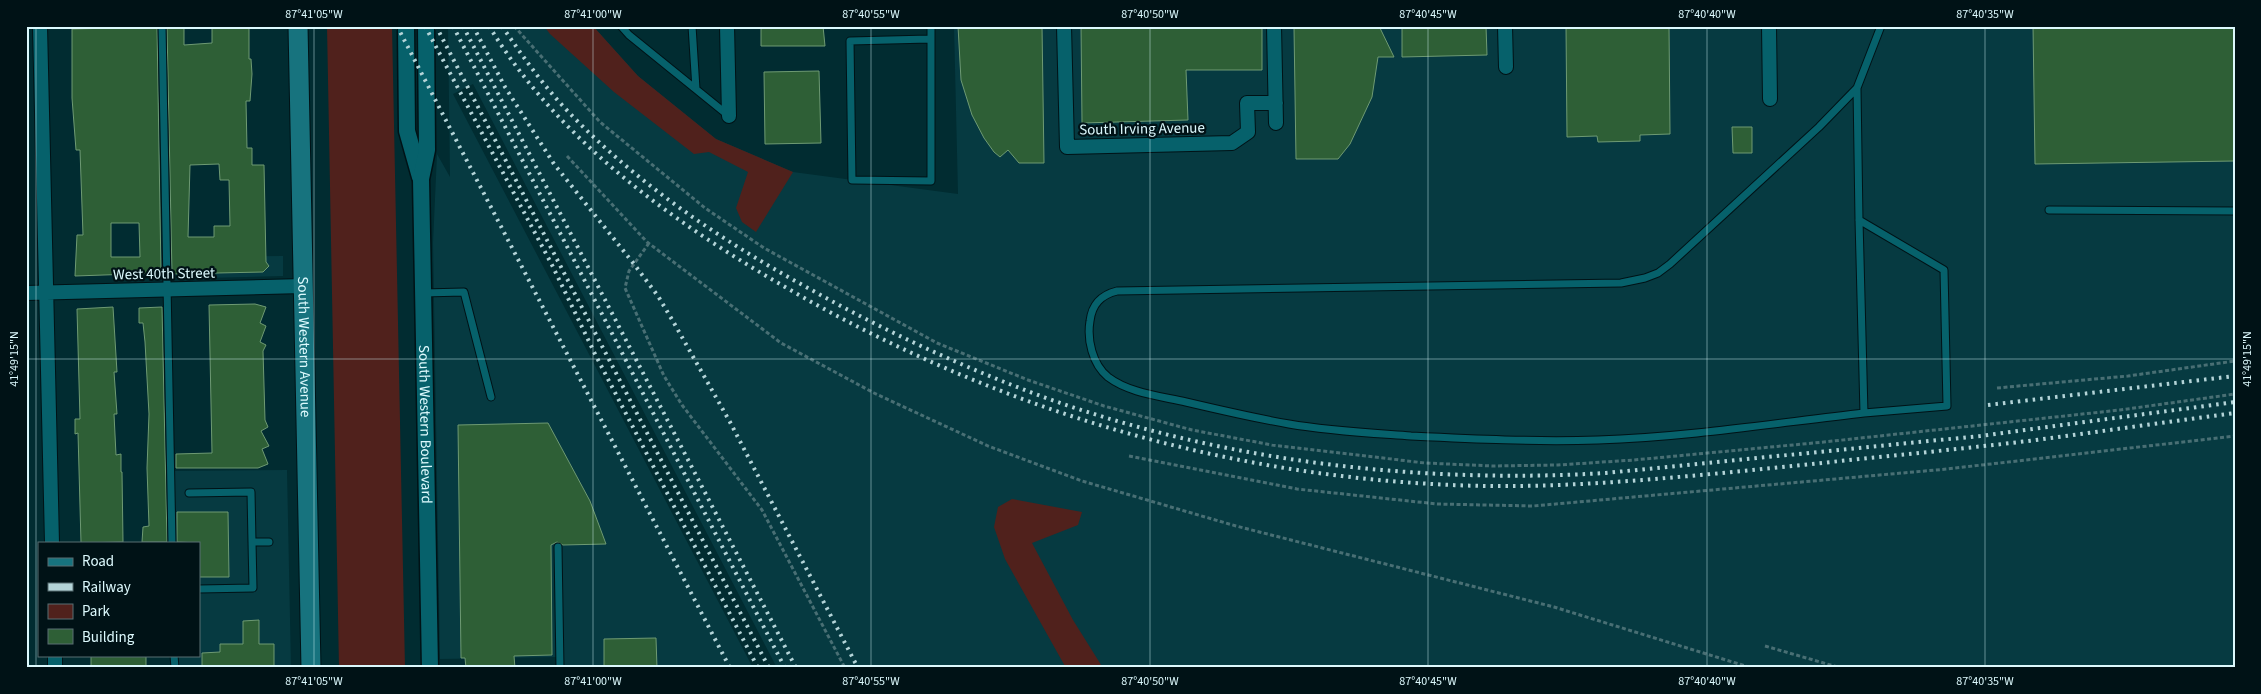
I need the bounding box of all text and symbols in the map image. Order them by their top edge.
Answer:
text: 87°41'05"W [285,6,343,23]
text: 87°41'00"W [564,6,622,23]
text: 87°40'55"W [842,6,900,23]
text: 87°40'50"W [1121,6,1179,23]
text: 87°40'45"W [1399,6,1457,23]
text: 87°40'40"W [1678,6,1736,23]
text: 87°40'35"W [1956,6,2014,23]
street label: South Irving Avenue [1079,117,1205,141]
street label: West 40th Street [113,263,215,285]
street label: South Western Avenue [293,276,316,418]
text: 41°49'15"N [6,331,23,387]
text: 41°49'15"N [2239,331,2256,387]
street label: South Western Boulevard [414,345,437,504]
legend [38,542,200,656]
text: Road [82,551,114,572]
text: Railway [82,577,131,598]
text: Park [82,601,111,622]
text: Building [82,627,135,648]
text: 87°41'05"W [285,673,343,690]
text: 87°41'00"W [564,673,622,690]
text: 87°40'55"W [842,673,900,690]
text: 87°40'50"W [1121,673,1179,690]
text: 87°40'45"W [1399,673,1457,690]
text: 87°40'40"W [1678,673,1736,690]
text: 87°40'35"W [1956,673,2014,690]

